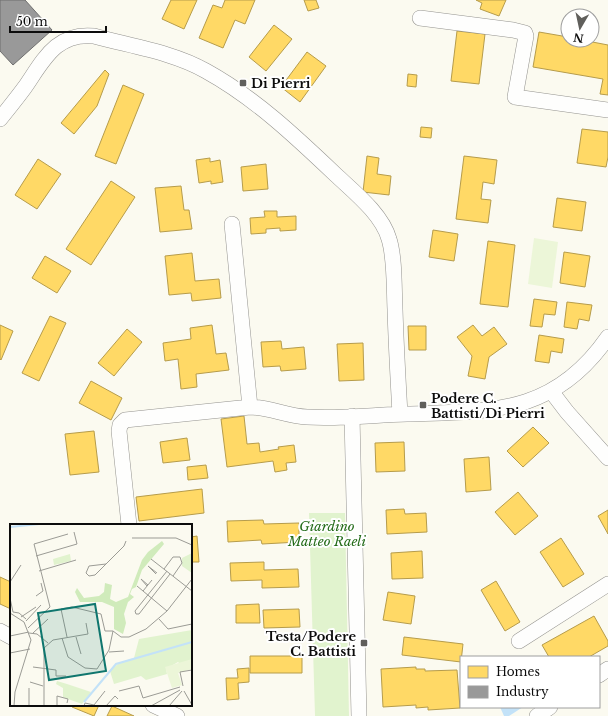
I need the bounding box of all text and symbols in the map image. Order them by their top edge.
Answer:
scale bar [10,8,106,34]
north arrow [560,8,600,48]
text: 50 m [16,14,48,29]
text: N [572,30,585,46]
place label: Di Pierri [251,75,311,92]
marker: Di Pierri [238,78,248,88]
place label: Podere C. Battisti/Di Pierri [431,390,545,422]
marker: Podere C. Battisti/Di Pierri [418,400,428,410]
park label: Giardino Matteo Raeli [287,518,366,550]
inset map [10,524,192,706]
place label: Testa/Podere C. Battisti [266,628,356,660]
marker: Testa/Podere C. Battisti [359,638,369,648]
legend [460,656,600,708]
text: Homes [496,664,540,679]
text: Industry [496,684,549,699]

